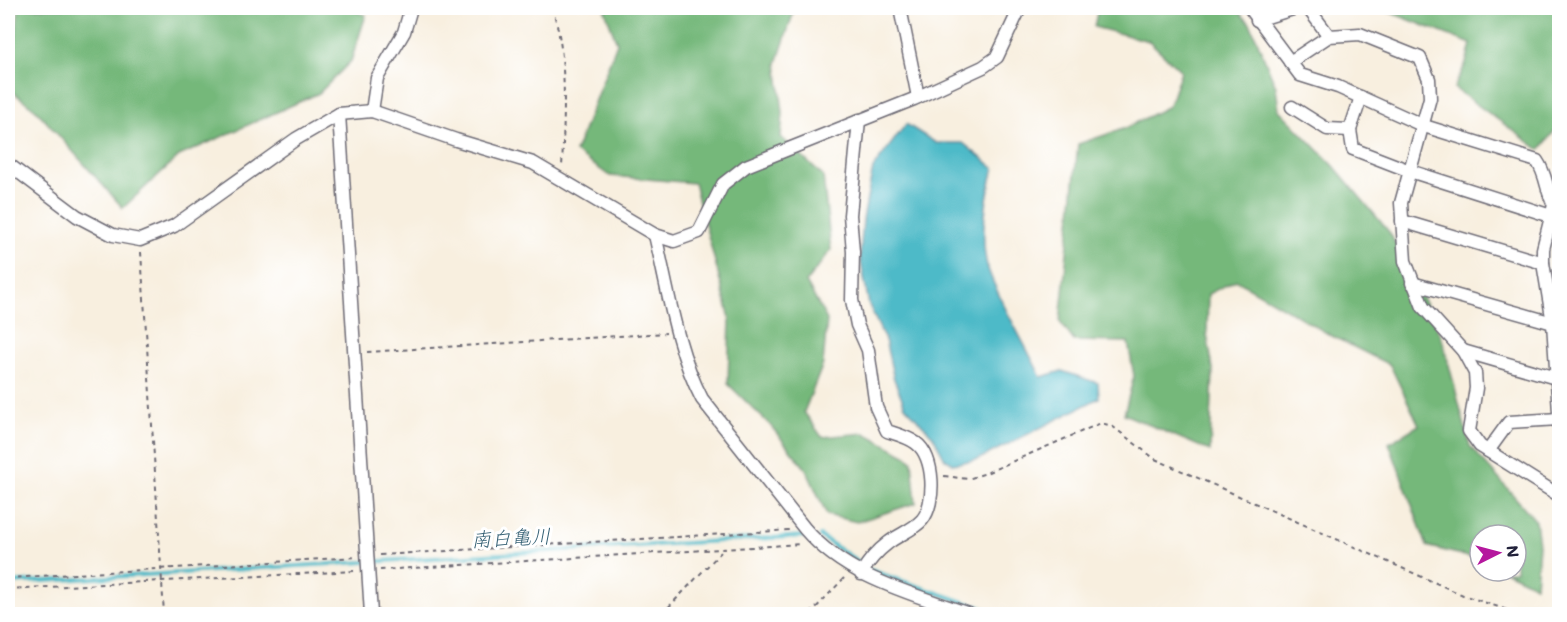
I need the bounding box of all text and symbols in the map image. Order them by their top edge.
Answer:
water label: 南白亀川 [470,522,552,552]
north arrow [1468,523,1528,583]
text: N [1502,544,1524,559]

